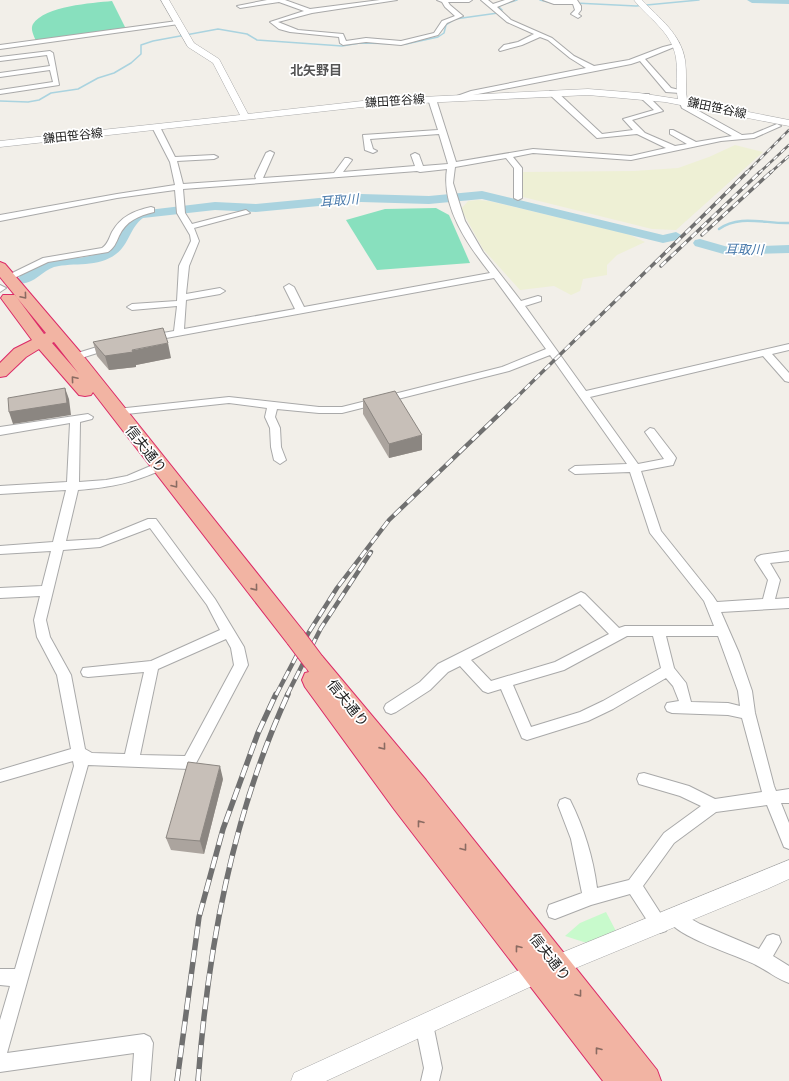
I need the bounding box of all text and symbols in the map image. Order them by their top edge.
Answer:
district label: 北矢野目 [290,63,342,79]
street label: 鎌田笹谷線 [365,92,425,111]
street label: 鎌田笹谷線 [686,95,748,122]
street label: 鎌田笹谷線 [42,126,104,147]
water label: 耳取川 [319,191,361,211]
water label: 耳取川 [724,242,766,258]
one-way arrow [20,292,27,299]
one-way arrow [72,376,79,383]
street label: 信夫通り [122,422,170,477]
one-way arrow [170,481,177,488]
one-way arrow [250,583,257,590]
street label: 信夫通り [323,676,372,730]
one-way arrow [379,742,386,749]
one-way arrow [418,821,425,828]
one-way arrow [460,844,467,851]
street label: 信夫通り [526,930,574,985]
one-way arrow [515,945,522,952]
one-way arrow [574,990,581,997]
one-way arrow [595,1048,602,1055]

